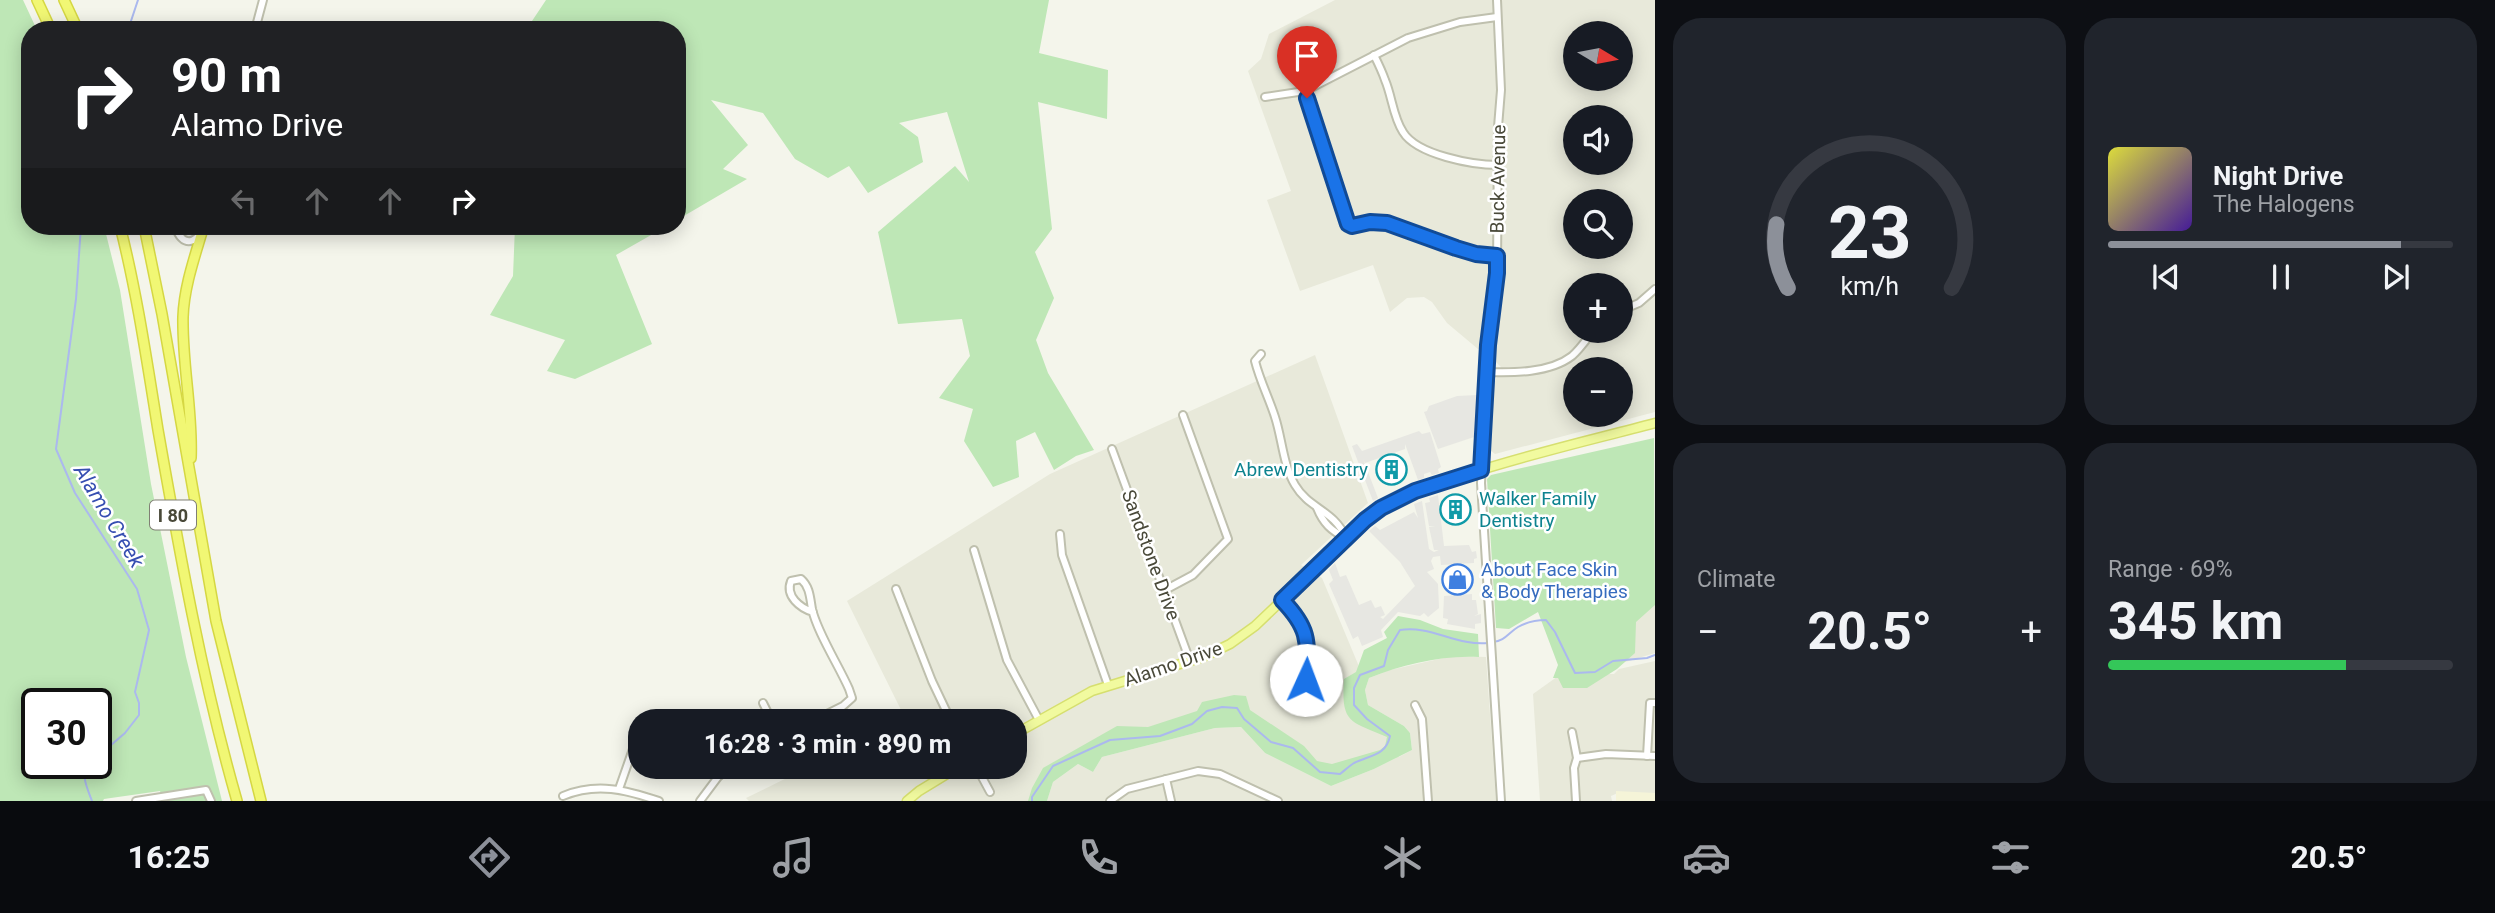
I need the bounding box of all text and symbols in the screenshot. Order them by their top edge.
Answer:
north arrow [1563,21,1633,91]
map controls [1563,21,1633,427]
pin [1277,26,1337,98]
icon: arrive [1288,37,1326,75]
text: 90 m [171,47,282,104]
icon: right [56,49,147,140]
button: sound [1563,105,1633,175]
text: Alamo Drive [171,106,343,144]
street label: Buck Avenue [1486,124,1510,234]
text: Night Drive [2213,161,2343,191]
icon: left [225,182,263,220]
icon: ahead [298,182,336,220]
icon: ahead [371,182,409,220]
icon: right [444,182,482,220]
button: search [1563,189,1633,259]
text: 23 [1828,190,1911,276]
text: The Halogens [2213,191,2355,218]
icon: previous [2147,258,2185,296]
icon: pause [2262,258,2300,296]
icon: next [2377,258,2415,296]
text: km/h [1840,272,1899,301]
button: + [1563,273,1633,343]
button: − [1563,357,1633,427]
building icon: Abrew Dentistry [1374,452,1408,486]
place label: Abrew Dentistry [1234,458,1368,481]
water label: Alamo Creek [68,459,149,572]
street label: Sandstone Drive [1117,486,1185,624]
place label: Walker Family Dentistry [1479,487,1597,532]
building icon: Walker Family Dentistry [1439,492,1473,526]
road number: I 80 [150,500,196,530]
text: Range · 69% [2108,556,2233,583]
place label: About Face Skin & Body Therapies [1481,558,1628,603]
shop icon: About Face Skin & Body Therapies [1441,563,1475,597]
text: Climate [1697,566,1776,593]
text: 345 km [2108,591,2283,652]
text: 20.5° [1807,601,1932,662]
text: − [1697,610,1719,654]
text: + [2020,610,2042,654]
street label: Alamo Drive [1121,636,1225,692]
position arrow [1269,643,1343,717]
speed limit sign: 30 [21,688,112,779]
text: 16:28 · 3 min · 890 m [704,729,951,759]
icon: directions [465,833,514,882]
icon: music [769,833,818,882]
icon: phone [1074,833,1123,882]
icon: climate [1378,833,1427,882]
icon: car [1682,833,1731,882]
icon: filters [1986,833,2035,882]
text: 16:25 [128,838,210,876]
text: 20.5° [2290,838,2367,876]

